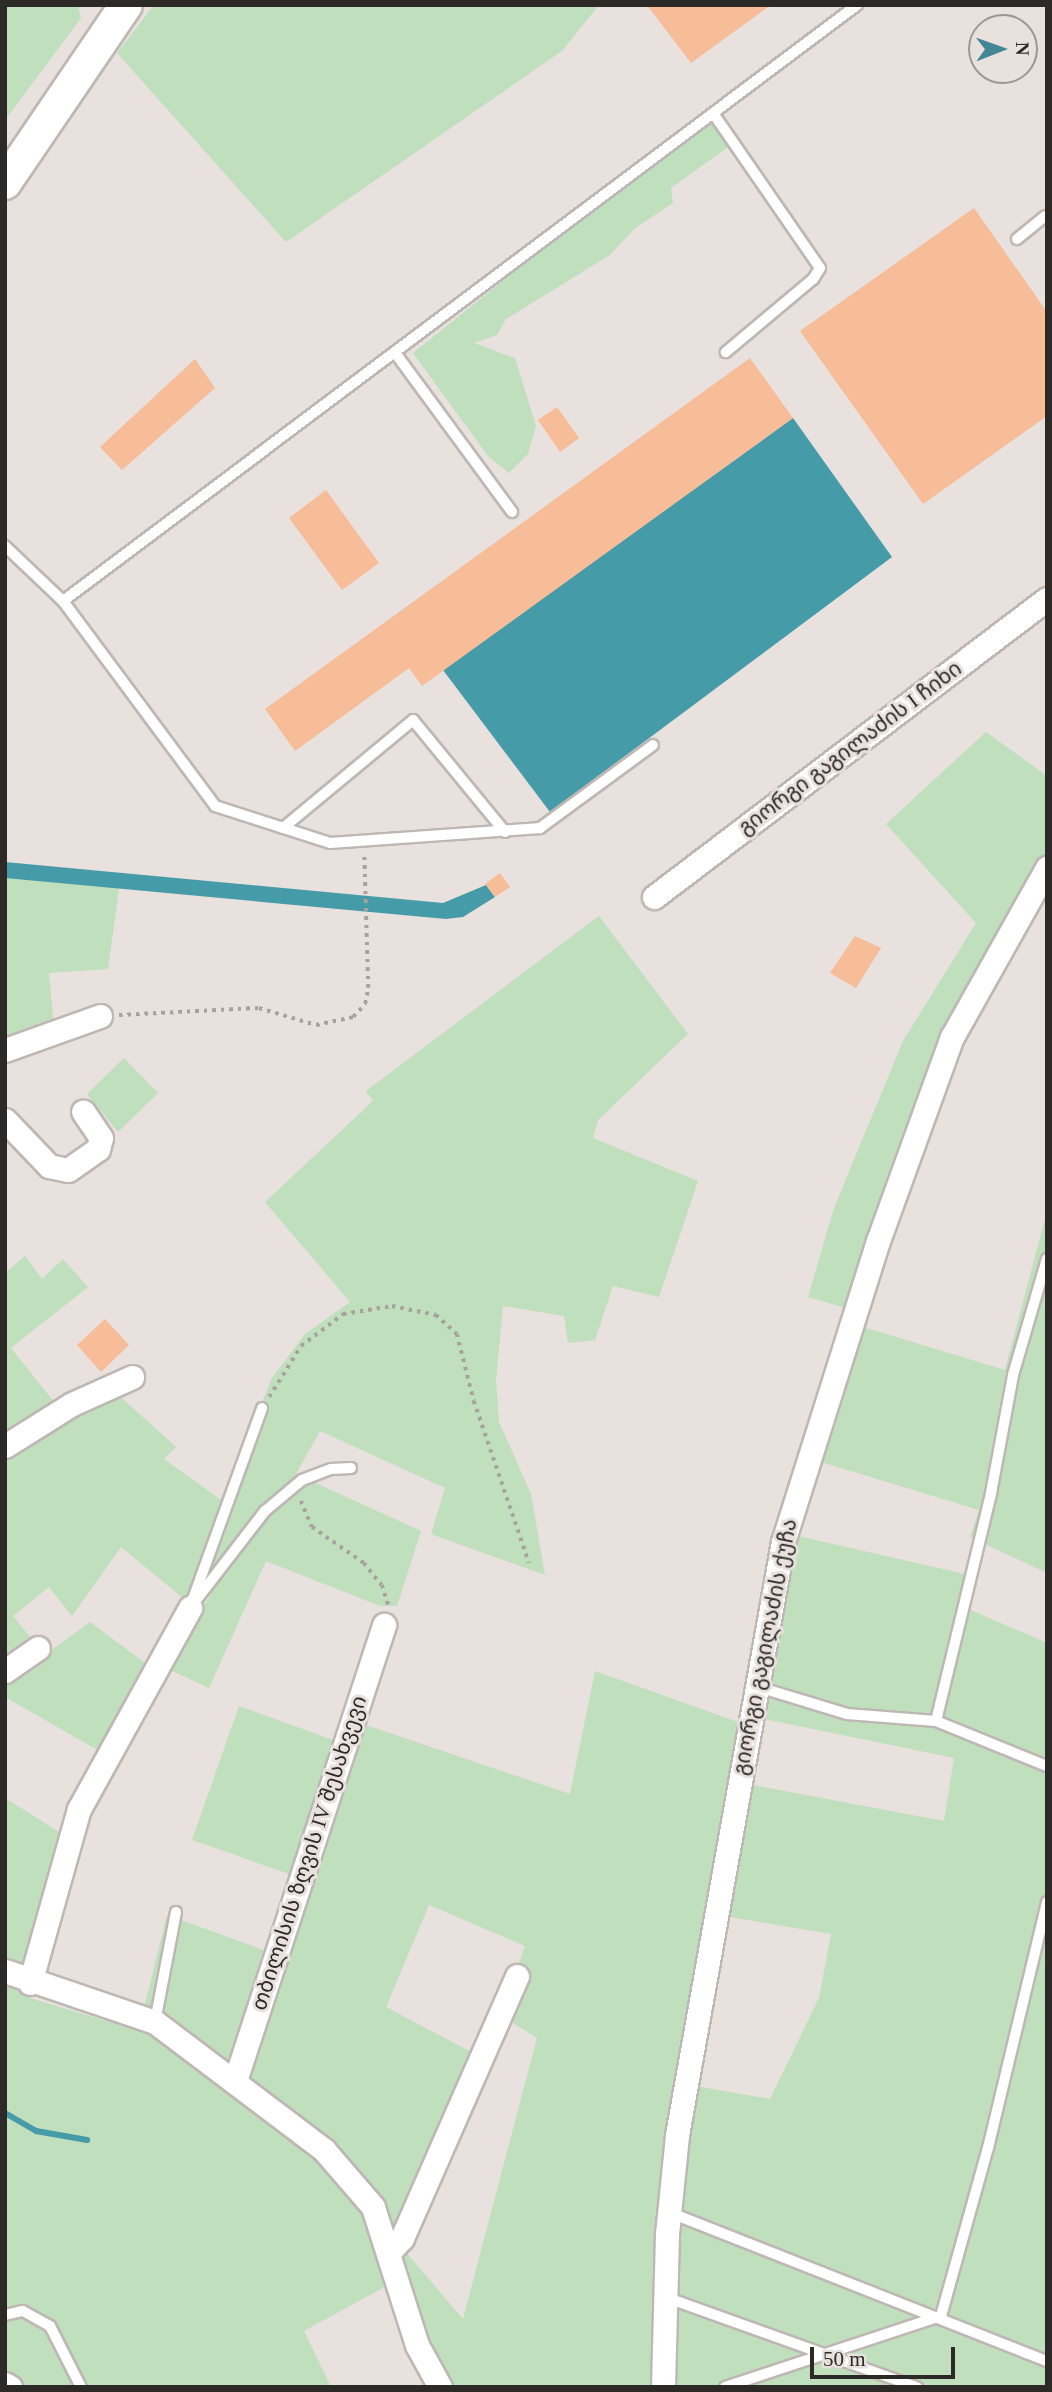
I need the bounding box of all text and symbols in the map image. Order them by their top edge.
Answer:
north arrow [968,14,1038,84]
text: N [1012,42,1033,56]
street label: გიორგი გაგილაძის I ჩიხი [733,656,967,840]
street label: გიორგი გაგილაძის ქუჩა [728,1517,802,1777]
street label: თბილისის ზღვის IV შესახვევი [246,1692,372,2014]
scale bar [814,2332,959,2376]
text: 50 m [823,2347,866,2371]

